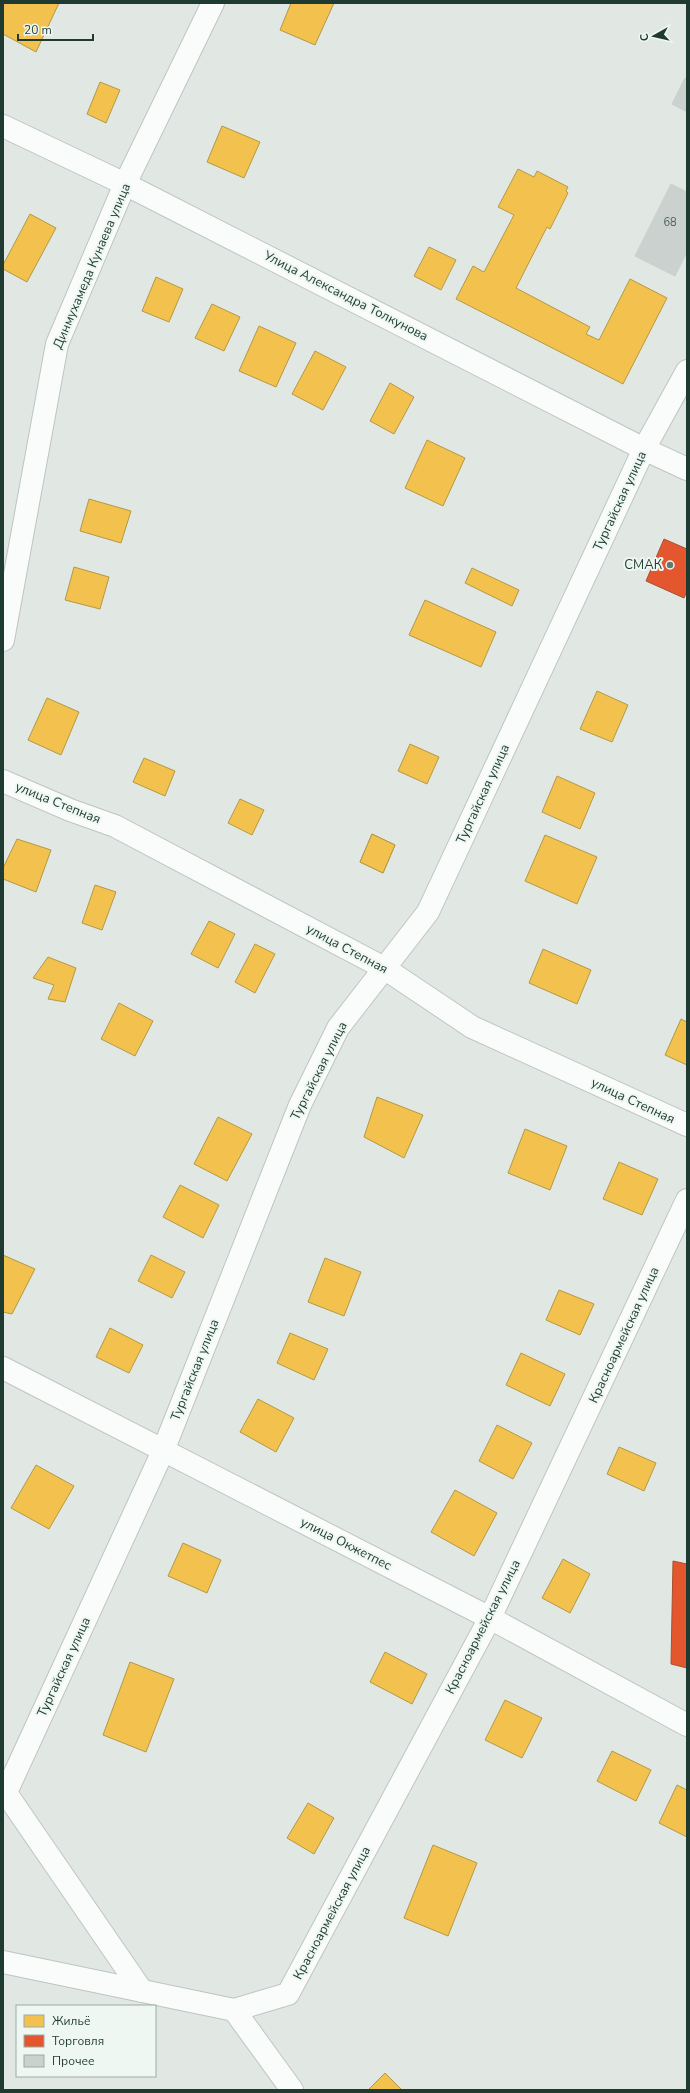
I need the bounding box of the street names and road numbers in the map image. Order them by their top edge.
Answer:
street label: Динмухамеда Кунаева улица [49,180,135,352]
street label: Улица Александра Толкунова [260,246,431,345]
street label: Тургайская улица [589,448,651,554]
street label: Тургайская улица [452,741,514,847]
street label: улица Степная [13,778,103,828]
street label: улица Степная [303,920,391,978]
street label: Тургайская улица [286,1019,352,1123]
street label: улица Степная [588,1074,678,1128]
street label: Красноармейская улица [584,1264,664,1406]
street label: Тургайская улица [166,1316,224,1424]
street label: улица Окжетпес [297,1513,395,1575]
street label: Красноармейская улица [441,1557,525,1697]
street label: Тургайская улица [33,1614,95,1720]
street label: Красноармейская улица [289,1843,375,1983]

